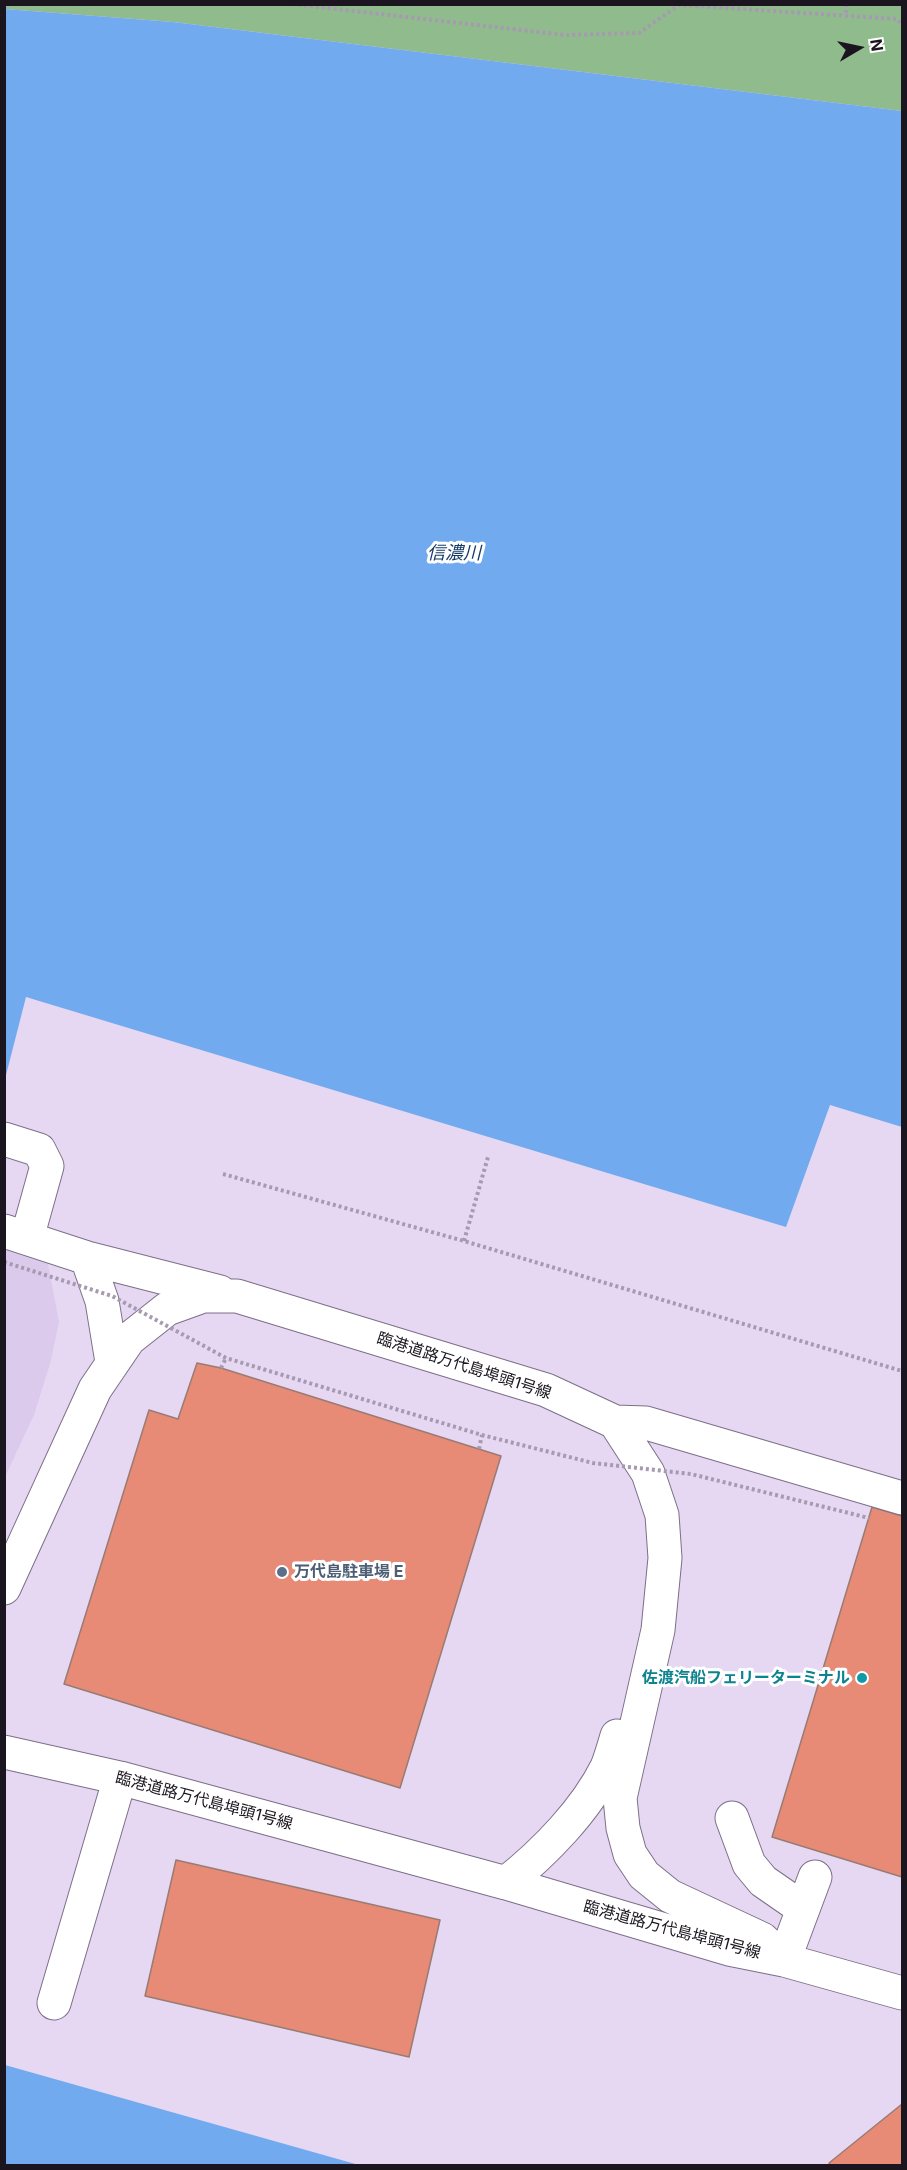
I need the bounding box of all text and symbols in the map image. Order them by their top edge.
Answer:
north arrow [829,18,889,78]
text: N [866,38,888,53]
water label: 信濃川 [427,543,481,565]
street label: 臨港道路万代島埠頭1号線 [374,1329,554,1403]
place label: 万代島駐車場 E [294,1562,404,1582]
marker: 万代島駐車場 E [275,1565,289,1579]
place label: 佐渡汽船フェリーターミナル [642,1668,850,1688]
marker: 佐渡汽船フェリーターミナル [855,1671,869,1685]
street label: 臨港道路万代島埠頭1号線 [113,1768,295,1834]
street label: 臨港道路万代島埠頭1号線 [581,1897,763,1963]

